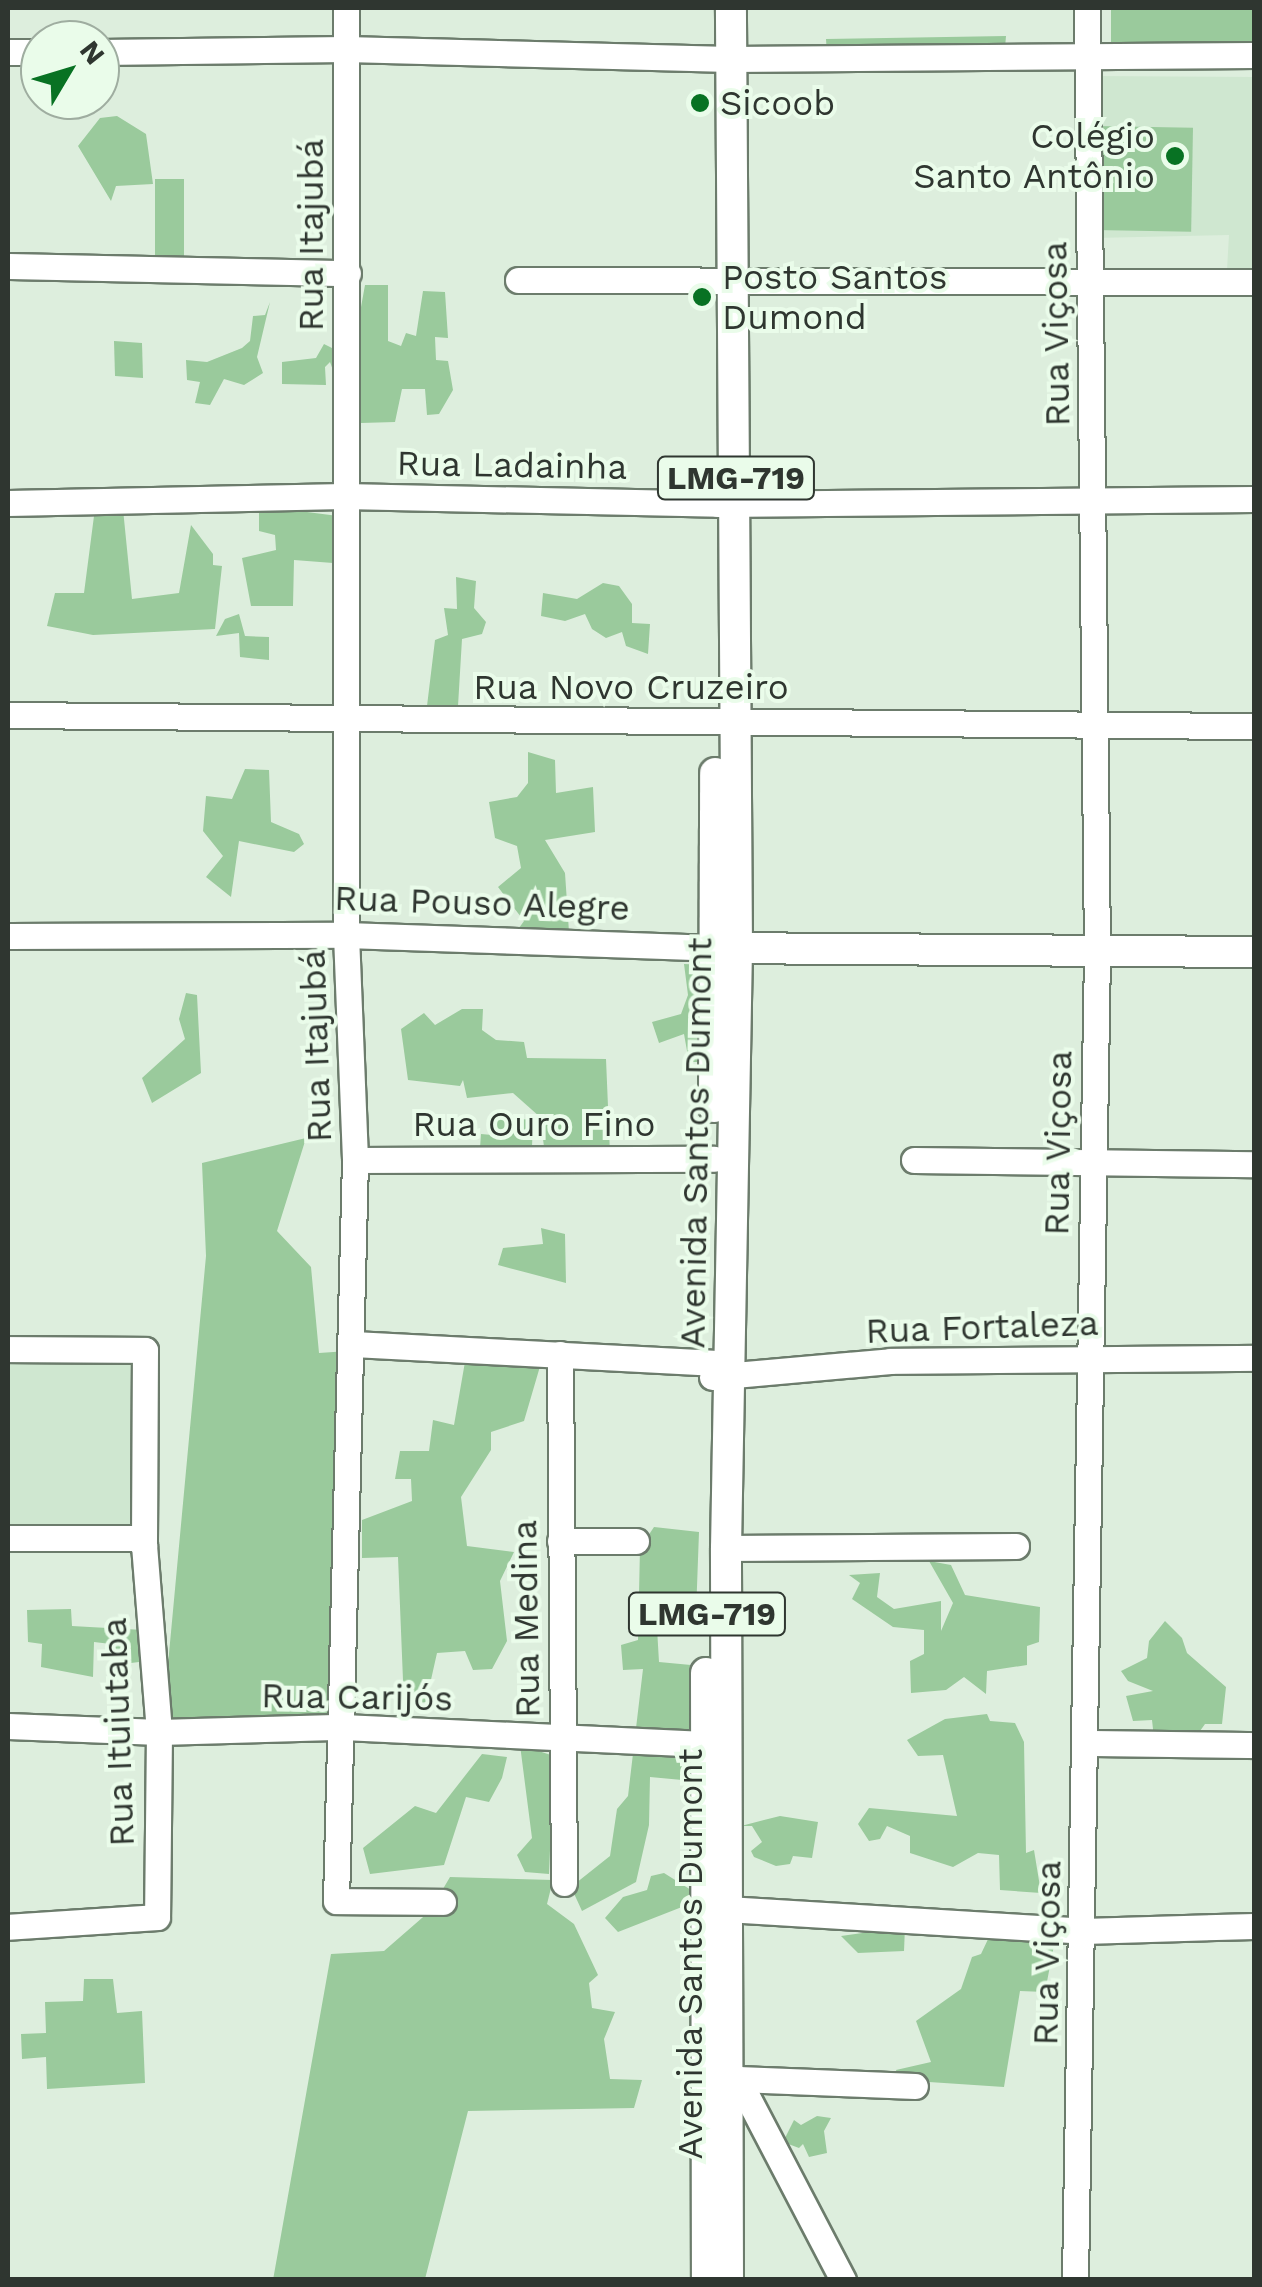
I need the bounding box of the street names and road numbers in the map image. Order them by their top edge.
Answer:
street label: Rua Itajubá [290,138,332,332]
street label: Rua Viçosa [1033,240,1079,428]
street label: Rua Ladainha [396,442,628,488]
road number: LMG-719 [656,451,816,505]
street label: Rua Novo Cruzeiro [473,666,789,708]
street label: Rua Pouso Alegre [332,877,632,929]
street label: Avenida Santos Dumont [671,937,721,1349]
street label: Rua Itajubá [292,948,340,1144]
street label: Rua Viçosa [1035,1049,1081,1237]
street label: Rua Ouro Fino [412,1103,656,1145]
street label: Rua Fortaleza [864,1302,1100,1352]
street label: Rua Medina [503,1519,549,1719]
road number: LMG-719 [627,1587,787,1641]
street label: Rua Ituiutaba [93,1616,143,1848]
street label: Rua Carijós [260,1674,454,1720]
street label: Avenida Santos Dumont [669,1748,711,2160]
street label: Rua Viçosa [1024,1859,1070,2047]

